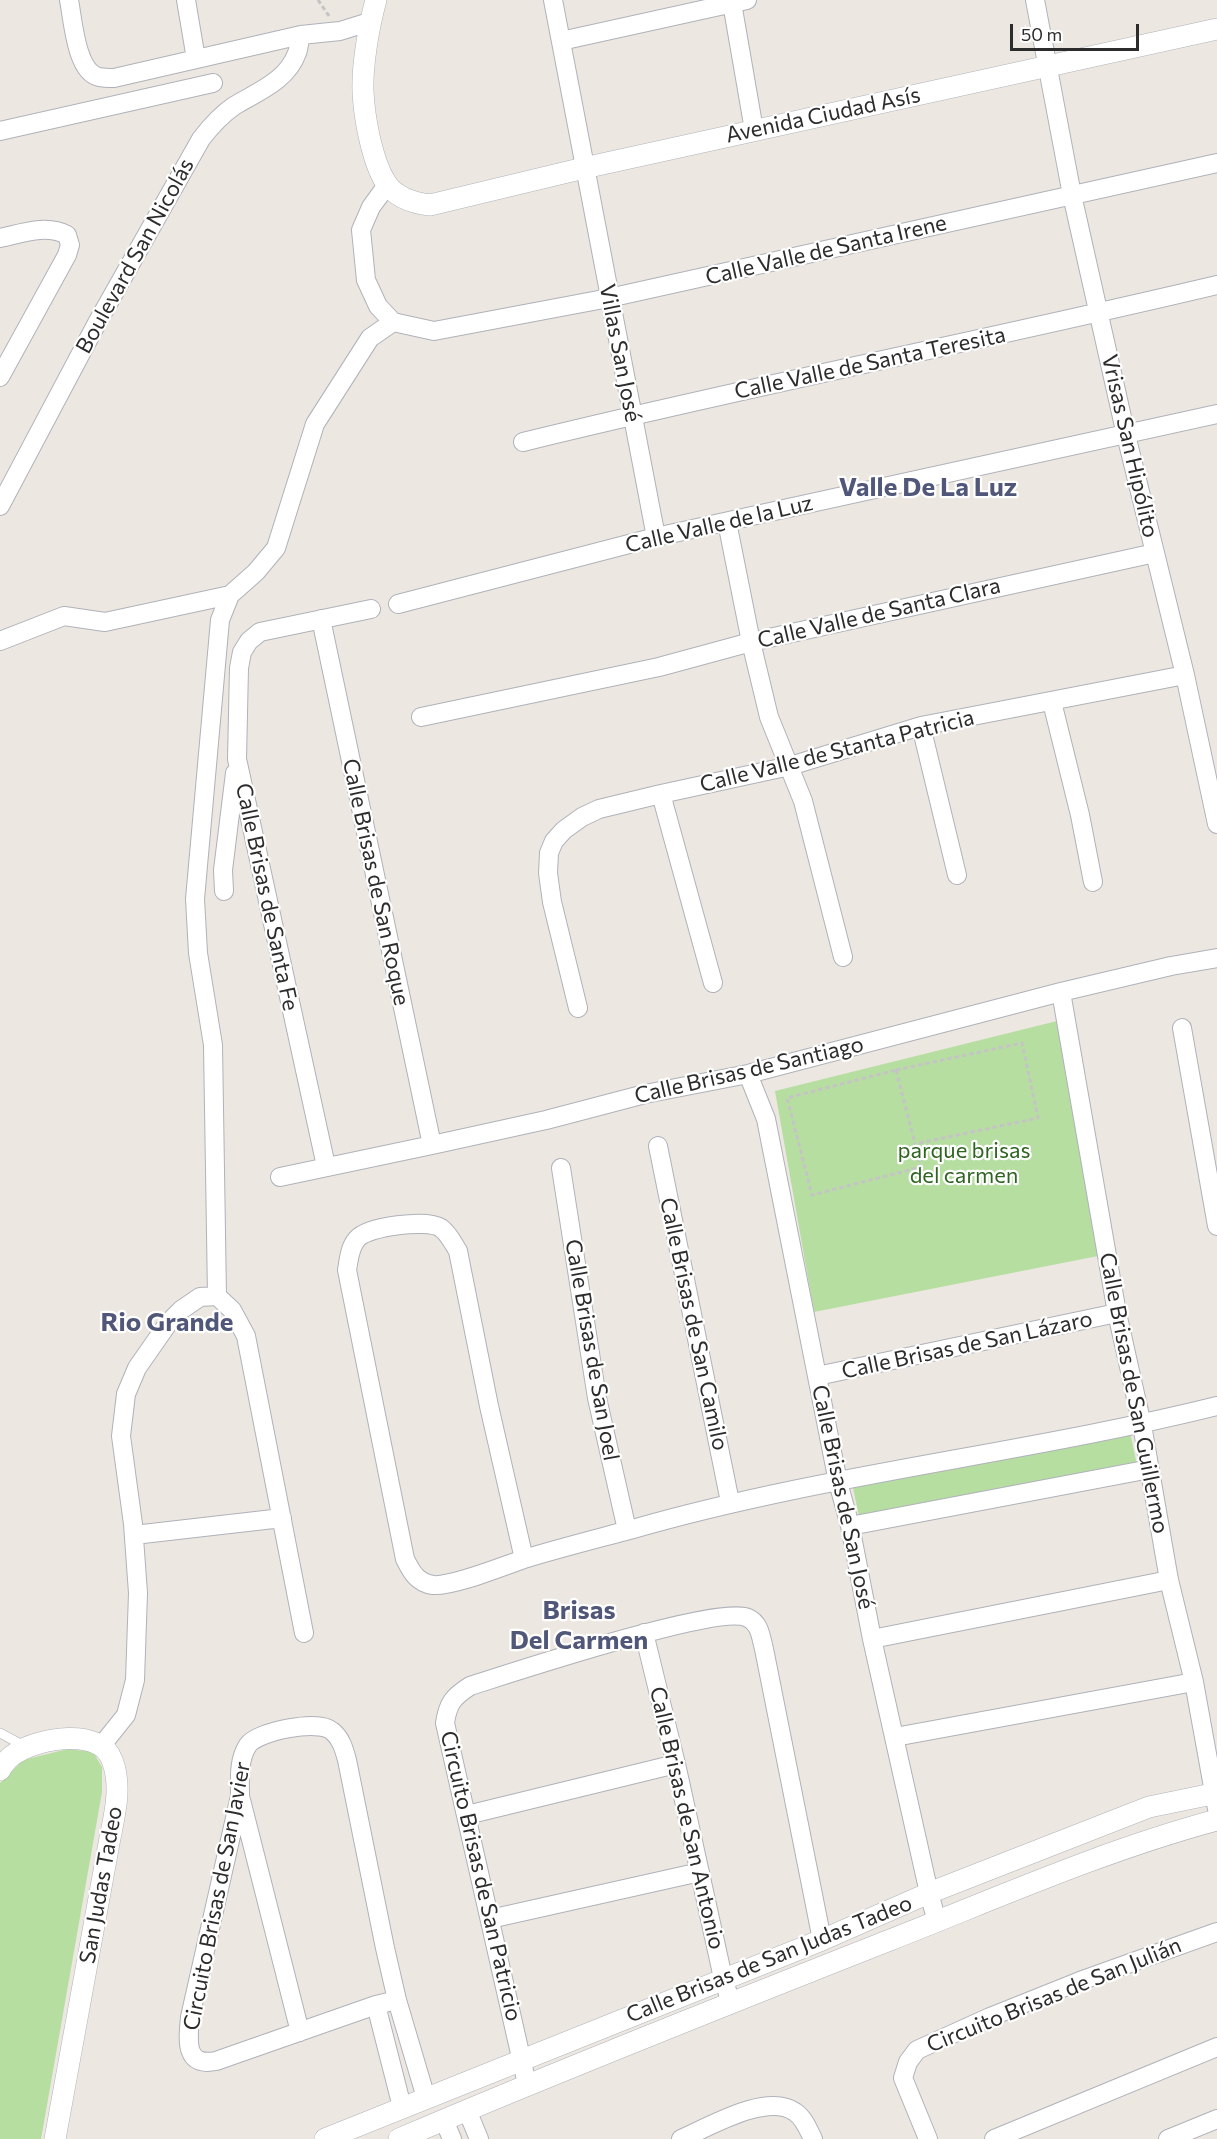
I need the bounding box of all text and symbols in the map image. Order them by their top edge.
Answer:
scale bar [1013,12,1142,50]
text: 50 m [1021,23,1062,45]
street label: Avenida Ciudad Asís [723,81,923,149]
street label: Boulevard San Nicolás [70,154,200,358]
street label: Calle Valle de Santa Irene [703,209,949,291]
street label: Villas San José [594,282,646,424]
street label: Calle Valle de Santa Teresita [732,321,1008,405]
street label: Vrisas San Hipólito [1096,352,1164,540]
district label: Valle De La Luz [839,471,1017,503]
street label: Calle Valle de la Luz [623,490,815,558]
street label: Calle Valle de Santa Clara [755,572,1003,654]
street label: Calle Valle de Stanta Patricia [697,704,977,798]
street label: Calle Brisas de San Roque [337,756,415,1008]
street label: Calle Brisas de Santa Fe [230,781,304,1013]
street label: Calle Brisas de Santiago [632,1031,866,1109]
park label: parque brisas del carmen [898,1138,1030,1190]
street label: Calle Brisas de San Camilo [654,1195,734,1453]
street label: Calle Brisas de San Joel [560,1237,624,1463]
street label: Calle Brisas de San Guillermo [1094,1250,1174,1536]
district label: Rio Grande [101,1306,233,1338]
street label: Calle Brisas de San Lázaro [839,1306,1095,1384]
street label: Calle Brisas de San José [806,1382,880,1612]
district label: Brisas Del Carmen [510,1594,648,1655]
street label: Calle Brisas de San Antonio [644,1684,730,1952]
street label: Circuito Brisas de San Patricio [435,1728,527,2024]
street label: Circuito Brisas de San Javier [178,1759,256,2033]
street label: San Judas Tadeo [74,1804,128,1966]
street label: Calle Brisas de San Judas Tadeo [622,1889,916,2029]
street label: Circuito Brisas de San Julián [923,1932,1185,2058]

